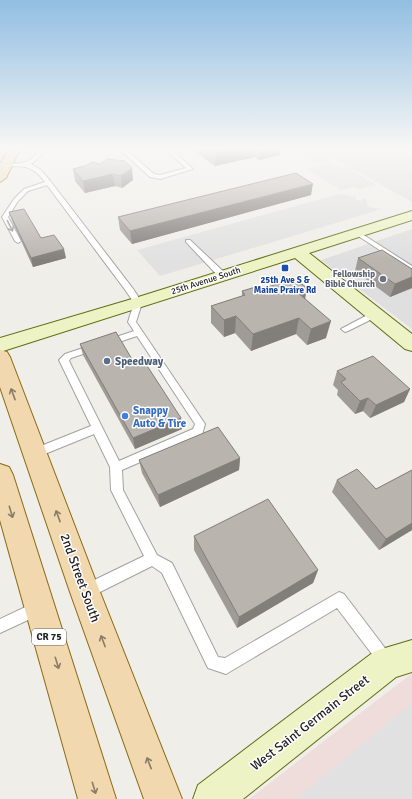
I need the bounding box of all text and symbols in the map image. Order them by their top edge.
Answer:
one-way arrow [7,220,14,232]
marker: 25th Ave S & Maine Praire Rd [280,263,290,273]
street label: 25th Avenue South [170,265,242,297]
place label: Fellowship Bible Church [325,269,375,290]
marker: Fellowship Bible Church [378,274,388,284]
place label: 25th Ave S & Maine Praire Rd [254,275,316,296]
place label: Speedway [115,355,164,368]
marker: Speedway [102,356,112,366]
one-way arrow [9,388,17,400]
place label: Snappy Auto & Tire [133,404,187,430]
marker: Snappy Auto & Tire [120,411,130,421]
one-way arrow [8,505,15,518]
one-way arrow [53,510,61,522]
street label: 2nd Street South [57,531,103,625]
road number: CR 75 [32,629,66,645]
one-way arrow [99,635,107,647]
one-way arrow [54,656,61,669]
street label: West Saint Germain Street [248,671,373,774]
one-way arrow [145,757,153,769]
one-way arrow [91,781,98,794]

